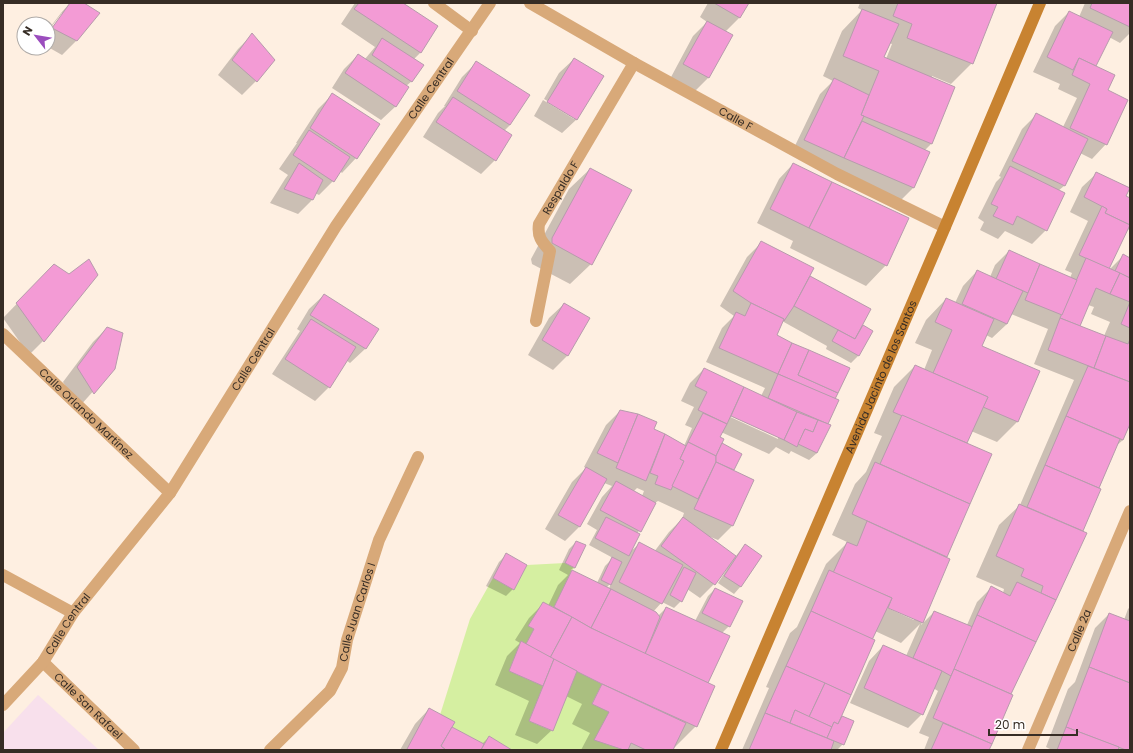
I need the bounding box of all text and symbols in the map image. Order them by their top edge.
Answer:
north arrow [16,16,56,56]
text: N [18,23,36,39]
street label: Calle Central [404,54,458,123]
street label: Calle F [716,103,756,135]
street label: Respaldo F [538,157,583,218]
street label: Avenida Jacinto de los Santos [841,298,921,456]
street label: Calle Central [227,325,279,394]
street label: Calle Orlando Martínez [35,364,137,462]
street label: Calle Juan Carlos I [335,561,379,663]
street label: Calle Central [41,590,94,658]
street label: Calle 2a [1063,607,1095,654]
street label: Calle San Rafael [50,669,126,743]
scale bar [989,711,1077,737]
text: 20 m [995,716,1025,733]

